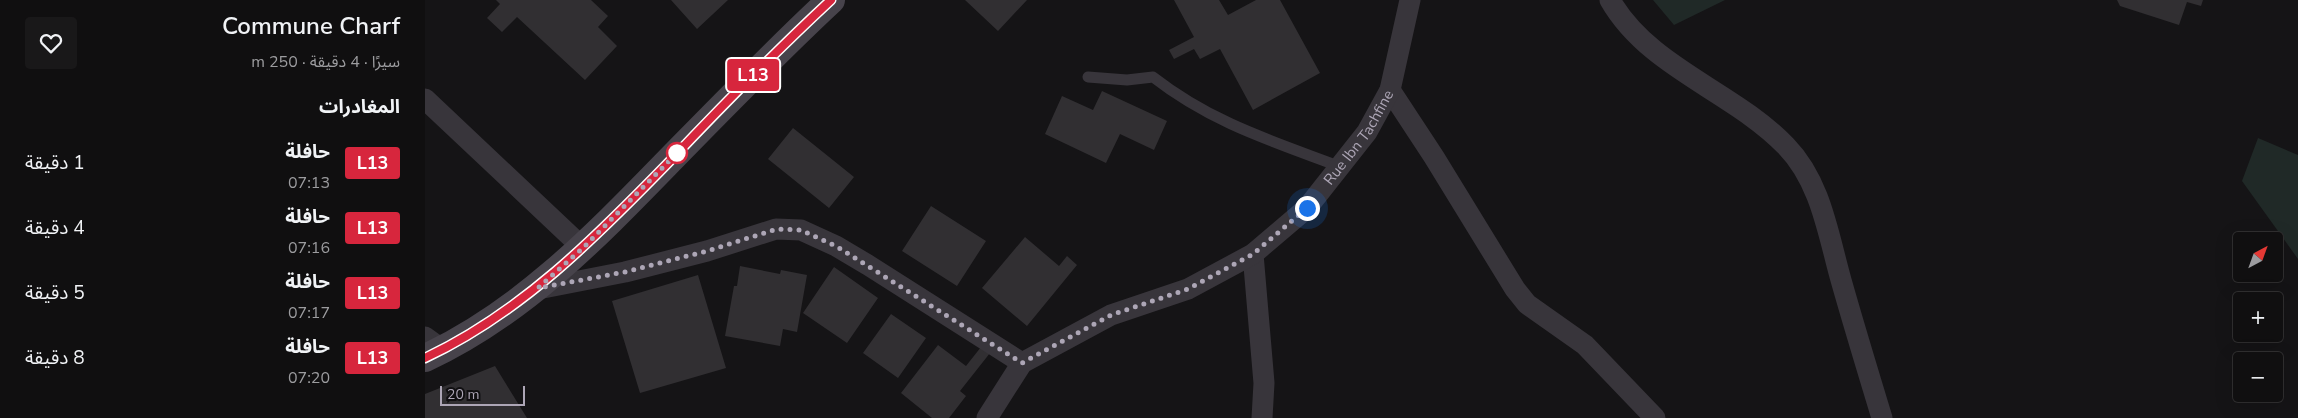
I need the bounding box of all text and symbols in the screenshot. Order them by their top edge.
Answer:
text: Commune Charf [222,10,400,42]
button: heart [25,17,77,69]
text: سيرًا · 4 دقيقة · 250 m [251,51,400,73]
line badge: L13 [724,59,782,91]
text: L13 [737,63,769,87]
street label: Rue Ibn Tachfine [1319,86,1398,189]
text: المغادرات [319,94,400,120]
text: حافلة [285,139,330,165]
unlabelled marker [666,142,688,164]
text: 1 دقيقة [25,150,85,176]
text: L13 [357,151,388,175]
text: 07:13 [288,172,330,194]
your location [1295,196,1320,221]
text: حافلة [285,204,330,230]
text: 4 دقيقة [25,215,85,241]
text: L13 [357,216,388,240]
north arrow [2233,232,2283,282]
map controls [2233,232,2283,402]
text: 07:16 [288,237,330,259]
text: حافلة [285,269,330,295]
text: 5 دقيقة [25,280,85,306]
text: L13 [357,281,388,305]
button: + [2233,292,2283,342]
text: 07:17 [288,302,330,324]
text: حافلة [285,334,330,360]
text: 8 دقيقة [25,345,85,371]
text: L13 [357,346,388,370]
button: − [2233,352,2283,402]
text: 07:20 [288,367,330,389]
scale bar [440,383,525,406]
text: 20 m [447,385,479,404]

